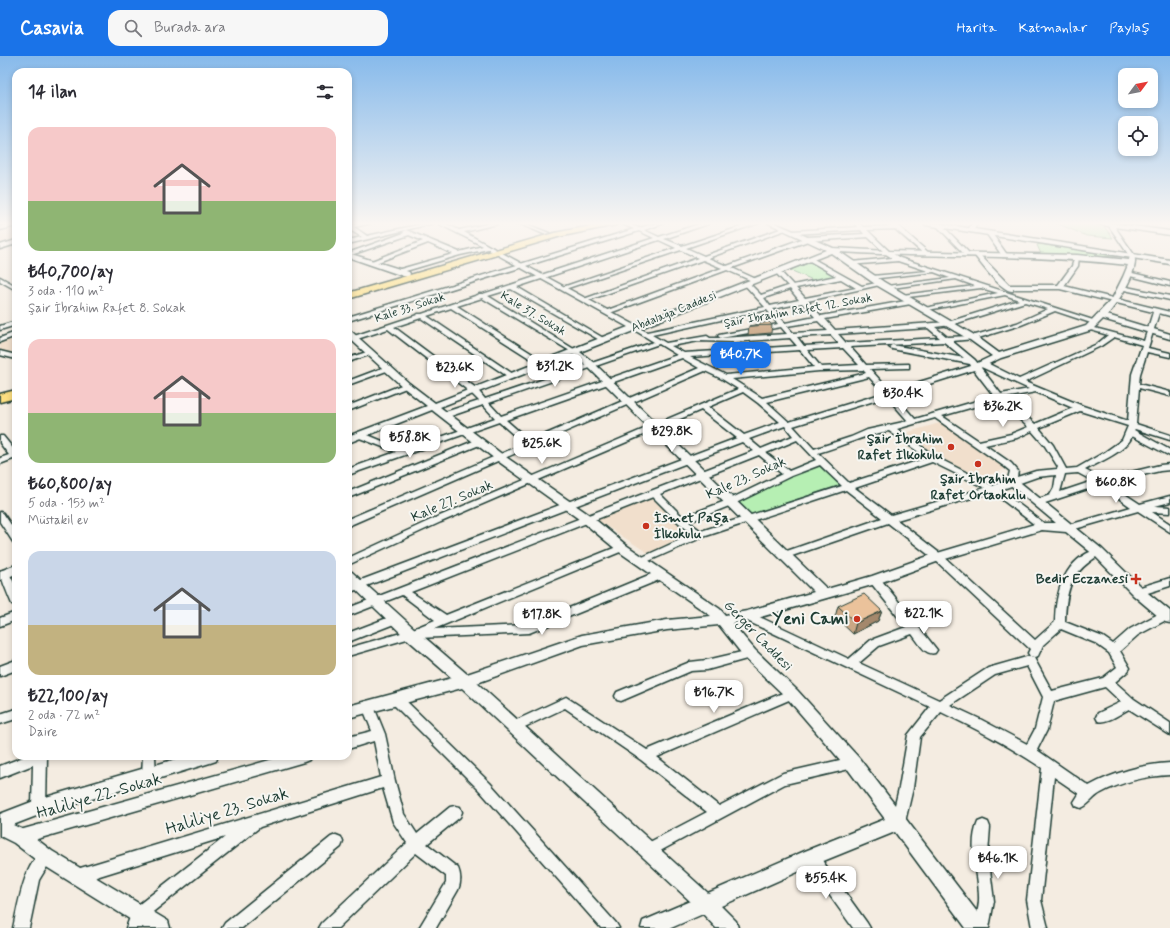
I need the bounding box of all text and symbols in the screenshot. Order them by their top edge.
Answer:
search box [108,10,388,46]
text: Casavia [20,16,84,41]
icon: search [122,17,144,39]
text: Burada ara [154,18,226,38]
text: Harita [956,19,997,37]
text: Katmanlar [1019,19,1087,37]
text: Paylaş [1109,19,1150,37]
north arrow [1118,68,1158,108]
map controls [1118,68,1158,156]
text: 14 ilan [28,81,77,103]
icon: filters [314,81,336,103]
button: locate [1118,116,1158,156]
icon: home [146,153,218,225]
text: ₺40,700/ay [28,261,113,283]
text: 3 oda · 110 m² [28,283,104,300]
street label: Kale 37. Sokak [497,288,569,340]
street label: Abdalağa Caddesi [629,288,719,336]
street label: Kale 33. Sokak [373,289,447,327]
street label: Şair İbrahim Rafet 12. Sokak [723,290,873,332]
text: Şair İbrahim Rafet 8. Sokak [28,300,186,317]
pin: ₺40.7K [708,342,774,376]
text: ₺40.7K [720,346,762,363]
pin: ₺31.2K [522,354,588,388]
pin: ₺23.6K [422,355,488,389]
text: ₺31.2K [536,358,574,375]
text: ₺23.6K [436,359,474,376]
icon: home [146,365,218,437]
pin: ₺30.4K [870,381,936,415]
text: ₺30.4K [883,385,923,402]
pin: ₺36.2K [970,394,1036,428]
text: ₺36.2K [984,398,1022,415]
pin: ₺29.8K [639,419,705,453]
text: ₺29.8K [652,423,692,440]
pin: ₺58.8K [377,425,443,459]
text: ₺58.8K [389,429,431,446]
place label: Şair İbrahim Rafet İlkokulu [857,430,943,464]
pin: ₺25.6K [509,431,575,465]
text: ₺25.6K [522,435,562,452]
marker: Şair İbrahim Rafet İlkokulu [946,442,956,452]
street label: Kale 23. Sokak [703,452,789,504]
marker: Şair İbrahim Rafet Ortaokulu [973,459,983,469]
place label: Şair İbrahim Rafet Ortaokulu [930,470,1026,504]
pin: ₺60.8K [1083,470,1149,504]
text: ₺60,800/ay [28,473,112,495]
text: ₺60.8K [1096,474,1136,491]
street label: Kale 27. Sokak [408,476,496,526]
text: 5 oda · 153 m² [28,495,105,512]
place label: İsmet Paşa İlkokulu [654,509,729,543]
text: Müstakil ev [28,512,89,529]
marker: İsmet Paşa İlkokulu [641,521,651,531]
place label: Bedir Eczanesi [1036,570,1128,588]
marker: Bedir Eczanesi [1131,574,1141,584]
icon: home [146,577,218,649]
street label: Gerger Caddesi [719,597,796,676]
pin: ₺22.1K [891,601,957,635]
pin: ₺17.8K [509,602,575,636]
text: ₺22.1K [905,605,943,622]
text: ₺17.8K [523,606,562,623]
place label: Yeni Cami [772,608,849,630]
marker: Yeni Cami [852,614,862,624]
pin: ₺16.7K [681,680,747,714]
text: ₺16.7K [694,684,734,701]
text: ₺22,100/ay [28,685,108,707]
text: 2 oda · 72 m² [28,707,100,724]
text: Daire [28,724,58,741]
street label: Haliliye 22. Sokak [34,768,164,825]
street label: Haliliye 23. Sokak [163,782,291,841]
pin: ₺46.1K [965,846,1031,880]
text: ₺46.1K [978,850,1018,867]
pin: ₺55.4K [793,866,859,900]
text: ₺55.4K [805,870,847,887]

